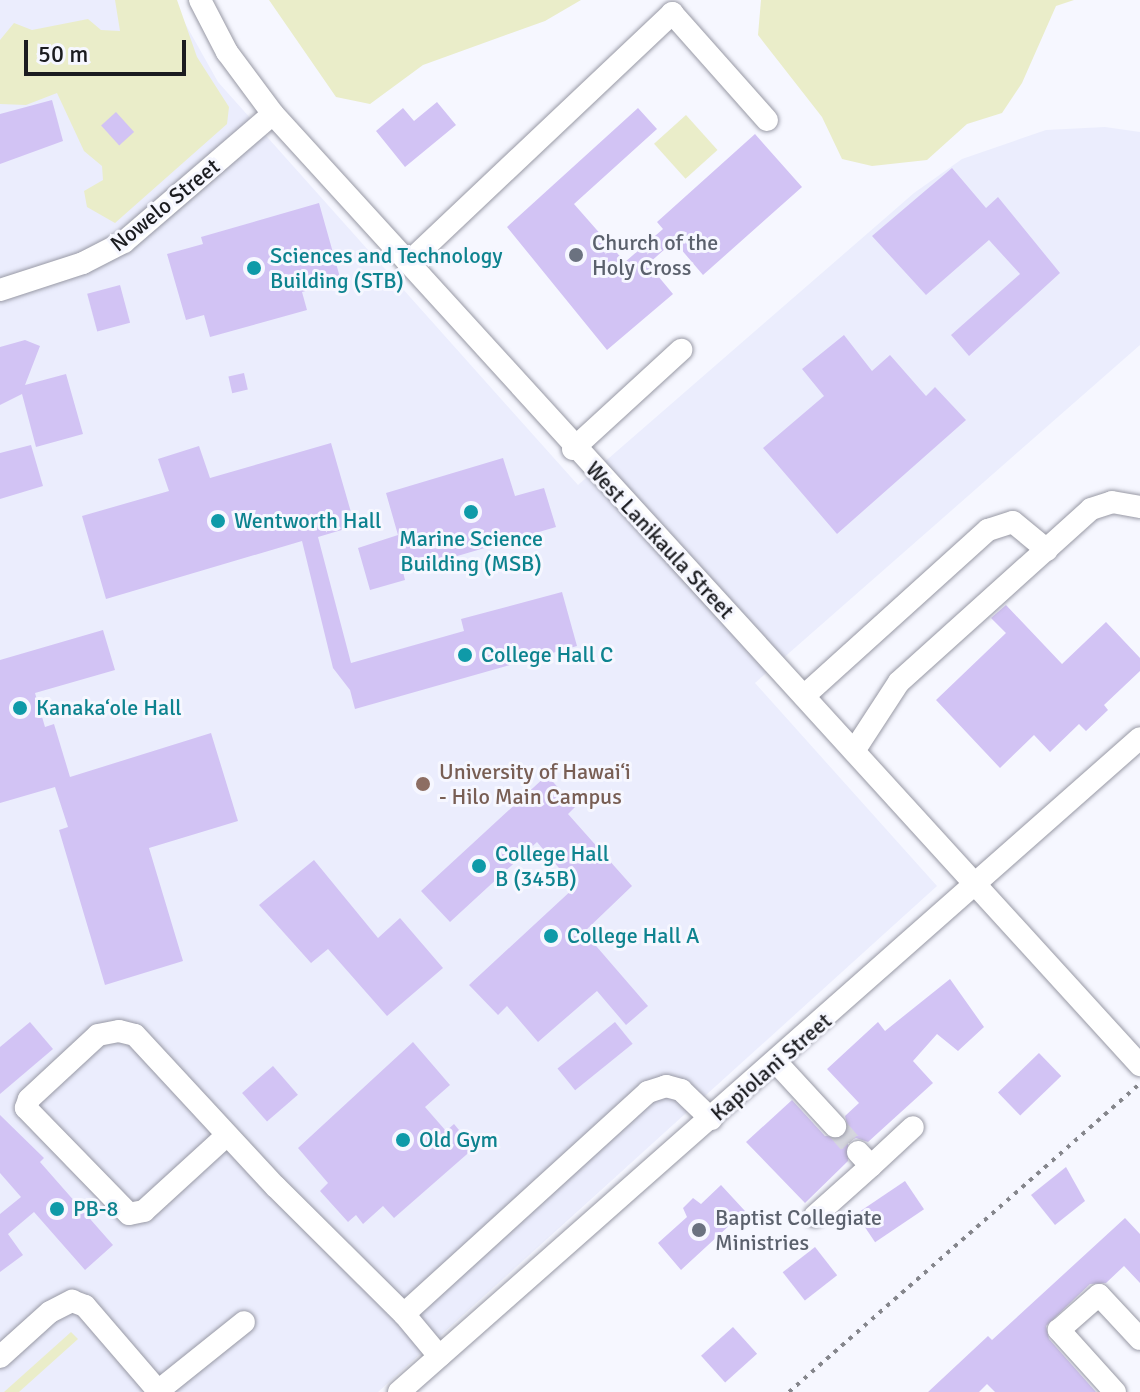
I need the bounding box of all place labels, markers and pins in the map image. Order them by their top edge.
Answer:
place label: Church of the Holy Cross [592,229,718,280]
place label: Sciences and Technology Building (STB) [270,242,503,294]
marker: Church of the Holy Cross [567,246,585,264]
marker: Sciences and Technology Building (STB) [245,259,263,277]
marker: Marine Science Building (MSB) [462,503,480,521]
place label: Wentworth Hall [234,508,381,534]
marker: Wentworth Hall [209,512,227,530]
place label: Marine Science Building (MSB) [399,525,543,576]
place label: College Hall C [481,642,613,668]
marker: College Hall C [456,646,474,664]
place label: Kanakaʻole Hall [36,695,182,721]
marker: Kanakaʻole Hall [11,699,29,717]
place label: University of Hawaiʻi - Hilo Main Campus [439,758,631,810]
marker: University of Hawaiʻi - Hilo Main Campus [414,775,432,793]
place label: College Hall B (345B) [495,840,609,892]
marker: College Hall B (345B) [470,857,488,875]
place label: College Hall A [567,923,699,949]
marker: College Hall A [542,927,560,945]
place label: Old Gym [419,1127,498,1153]
marker: Old Gym [394,1131,412,1149]
place label: PB-8 [73,1196,118,1222]
marker: PB-8 [48,1200,66,1218]
place label: Baptist Collegiate Ministries [715,1204,882,1256]
marker: Baptist Collegiate Ministries [690,1221,708,1239]

